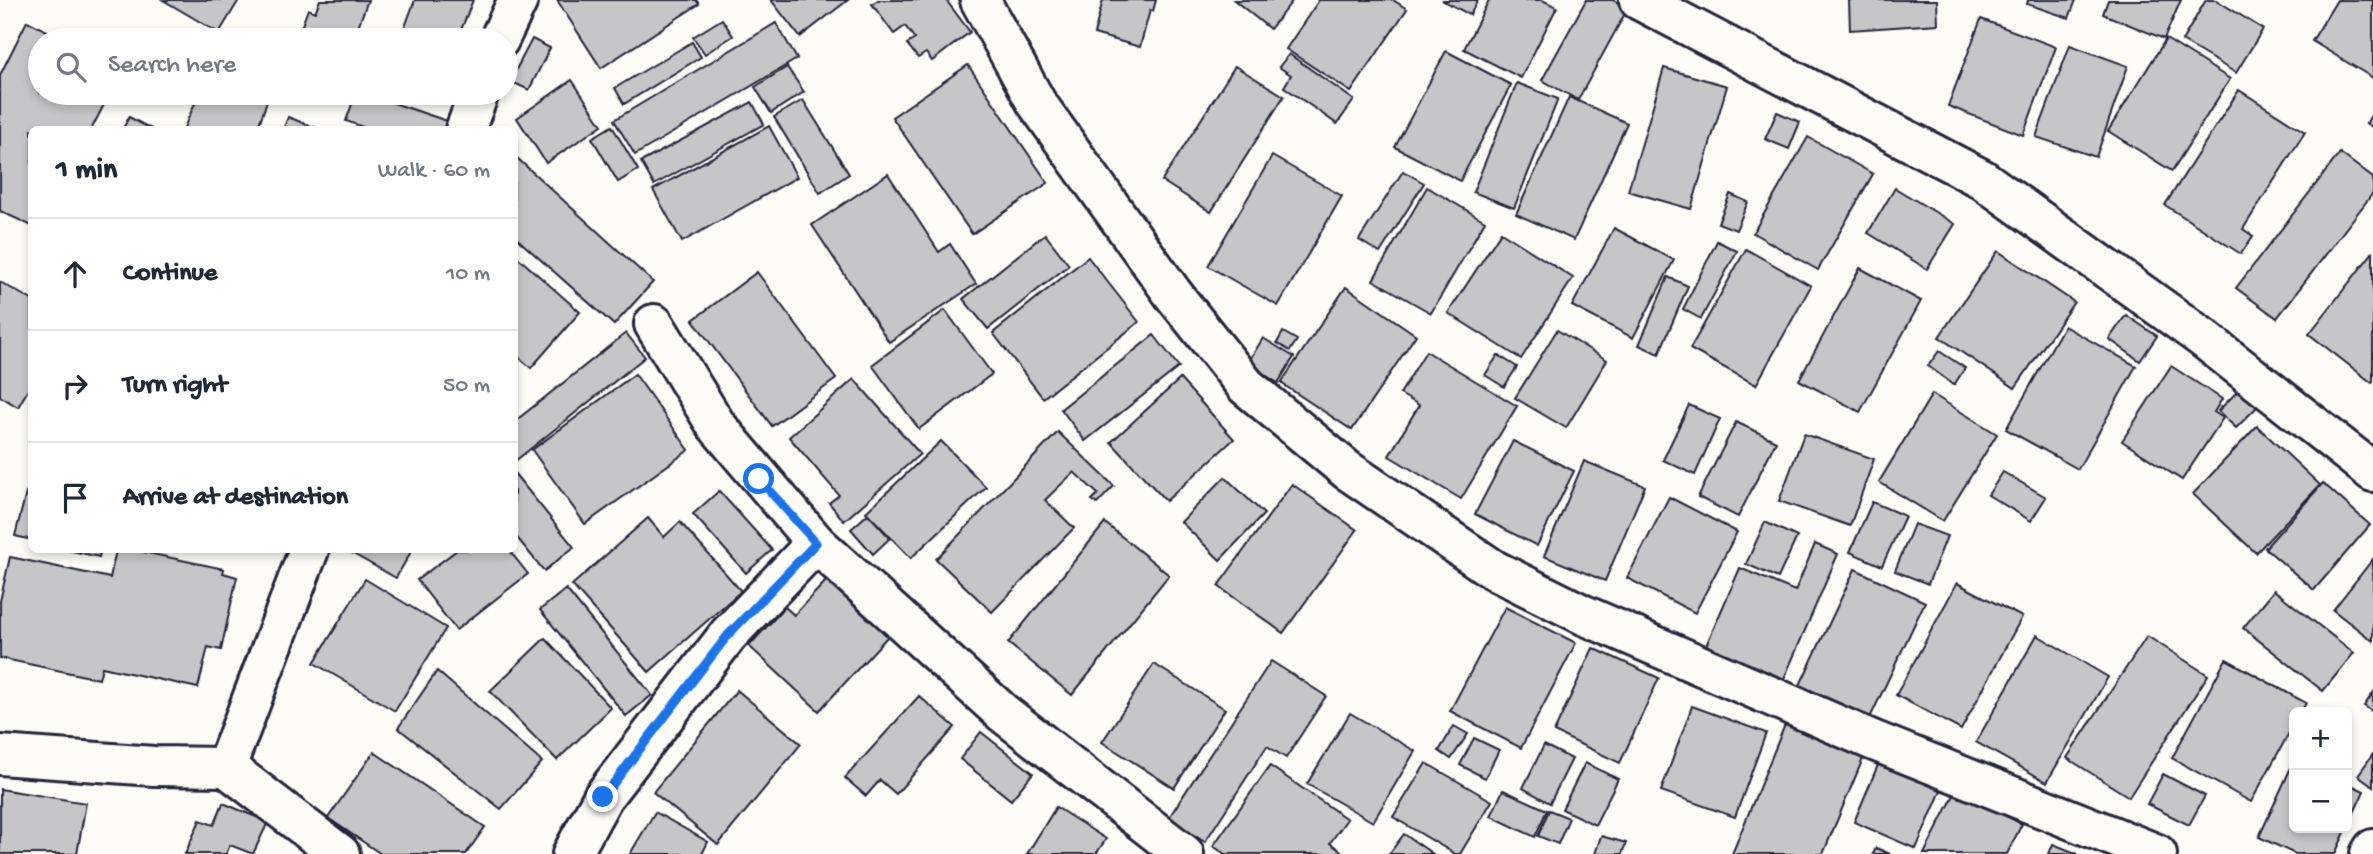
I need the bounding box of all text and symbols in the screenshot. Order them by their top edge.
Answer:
search box [28,28,518,105]
icon: search [52,48,90,86]
text: Search here [108,51,236,82]
text: 1 min [56,154,117,189]
text: Walk · 60 m [378,158,490,185]
icon: ahead [56,255,94,293]
text: Continue [123,259,217,290]
text: 10 m [446,261,490,288]
icon: right [56,367,94,405]
text: Turn right [123,371,227,402]
text: 50 m [443,373,490,400]
route start [743,463,774,494]
icon: arrive [56,479,94,517]
text: Arrive at destination [123,483,348,514]
map controls [2289,707,2352,833]
button: + [2289,707,2352,770]
button: − [2289,770,2352,833]
route end [587,781,618,812]

